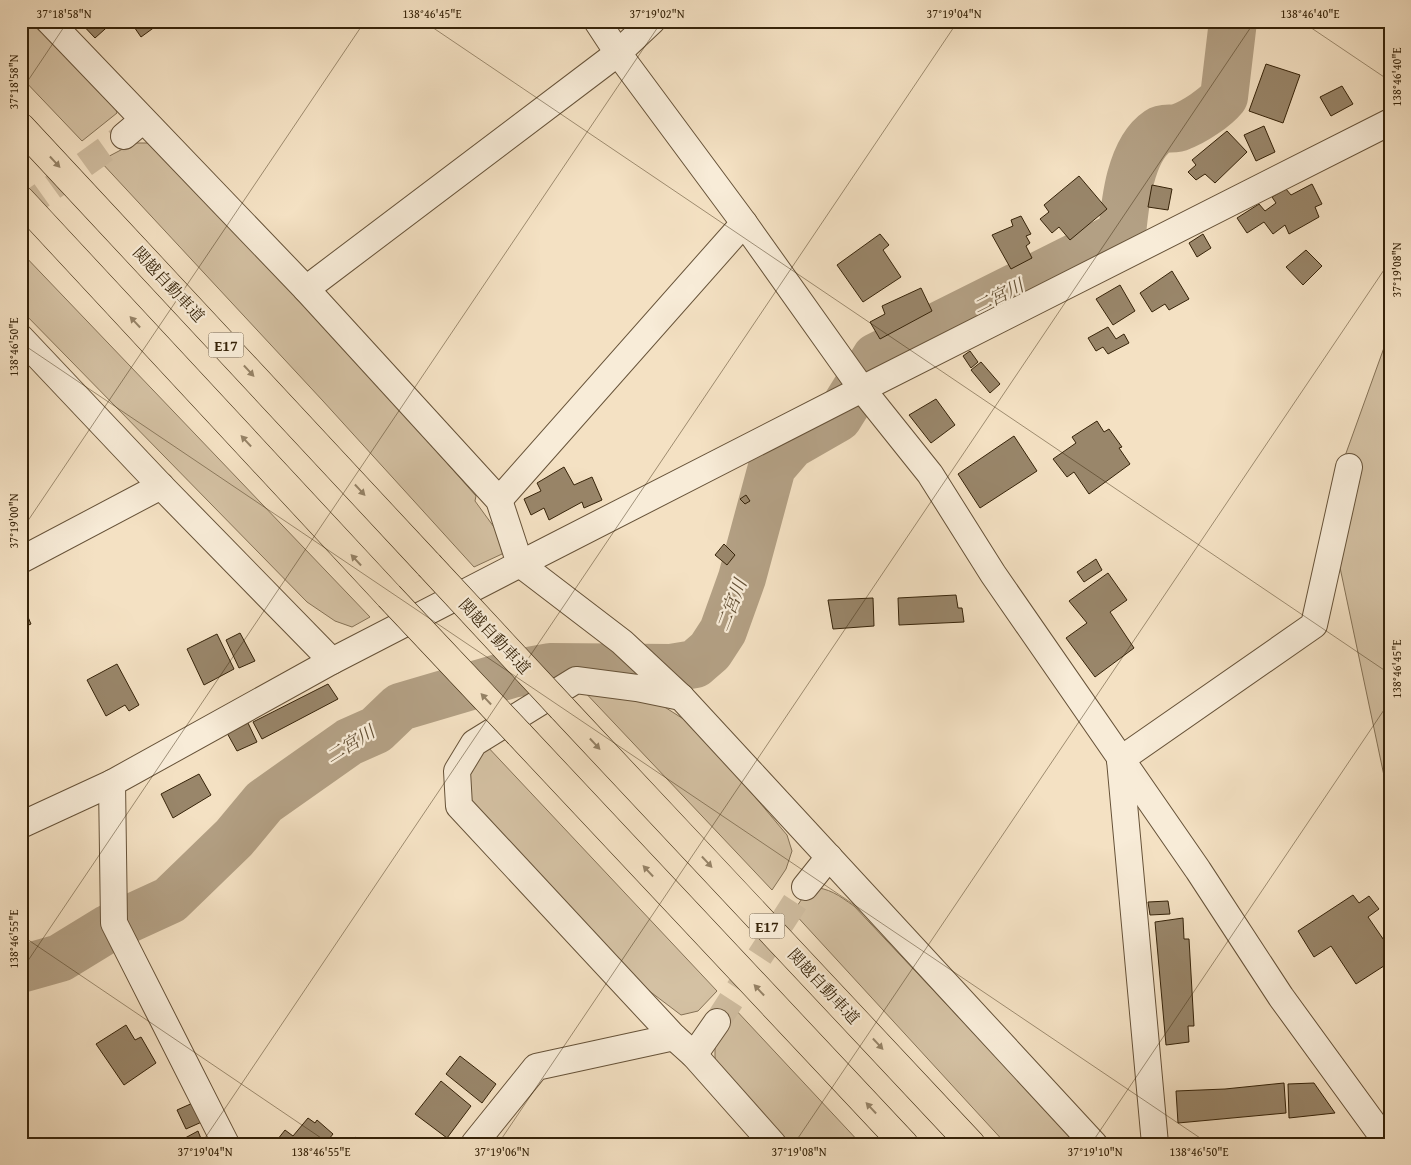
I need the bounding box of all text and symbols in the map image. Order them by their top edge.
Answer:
text: 37°18'58"N [36,5,92,22]
text: 138°46'45"E [402,5,462,22]
text: 37°19'02"N [629,5,685,22]
text: 37°19'04"N [926,5,982,22]
text: 138°46'40"E [1280,5,1340,22]
text: 138°46'40"E [1388,47,1405,107]
text: 37°18'58"N [5,54,22,110]
one-way arrow [49,156,61,168]
street label: 関越自動車道 [127,241,211,327]
text: 37°19'08"N [1388,242,1405,298]
water label: 二宮川 [968,271,1030,320]
one-way arrow [129,316,141,328]
text: 138°46'50"E [5,317,22,377]
road number: E17 [208,332,244,358]
one-way arrow [243,364,255,376]
one-way arrow [240,435,252,447]
one-way arrow [354,483,366,495]
text: 37°19'00"N [5,493,22,549]
one-way arrow [350,554,362,566]
water label: 二宮川 [709,573,754,635]
street label: 関越自動車道 [453,593,537,679]
text: 138°46'45"E [1388,639,1405,699]
one-way arrow [480,693,492,705]
water label: 二宮川 [320,717,382,770]
one-way arrow [589,737,601,749]
one-way arrow [701,856,713,868]
one-way arrow [642,866,654,878]
text: 138°46'55"E [5,909,22,969]
road number: E17 [750,914,784,938]
street label: 関越自動車道 [782,943,866,1029]
one-way arrow [753,984,765,996]
one-way arrow [872,1038,884,1050]
one-way arrow [865,1103,877,1115]
text: 37°19'04"N [177,1143,233,1160]
text: 138°46'55"E [291,1143,351,1160]
text: 37°19'06"N [474,1143,530,1160]
text: 37°19'08"N [771,1143,827,1160]
text: 37°19'10"N [1067,1143,1123,1160]
text: 138°46'50"E [1169,1143,1229,1160]

